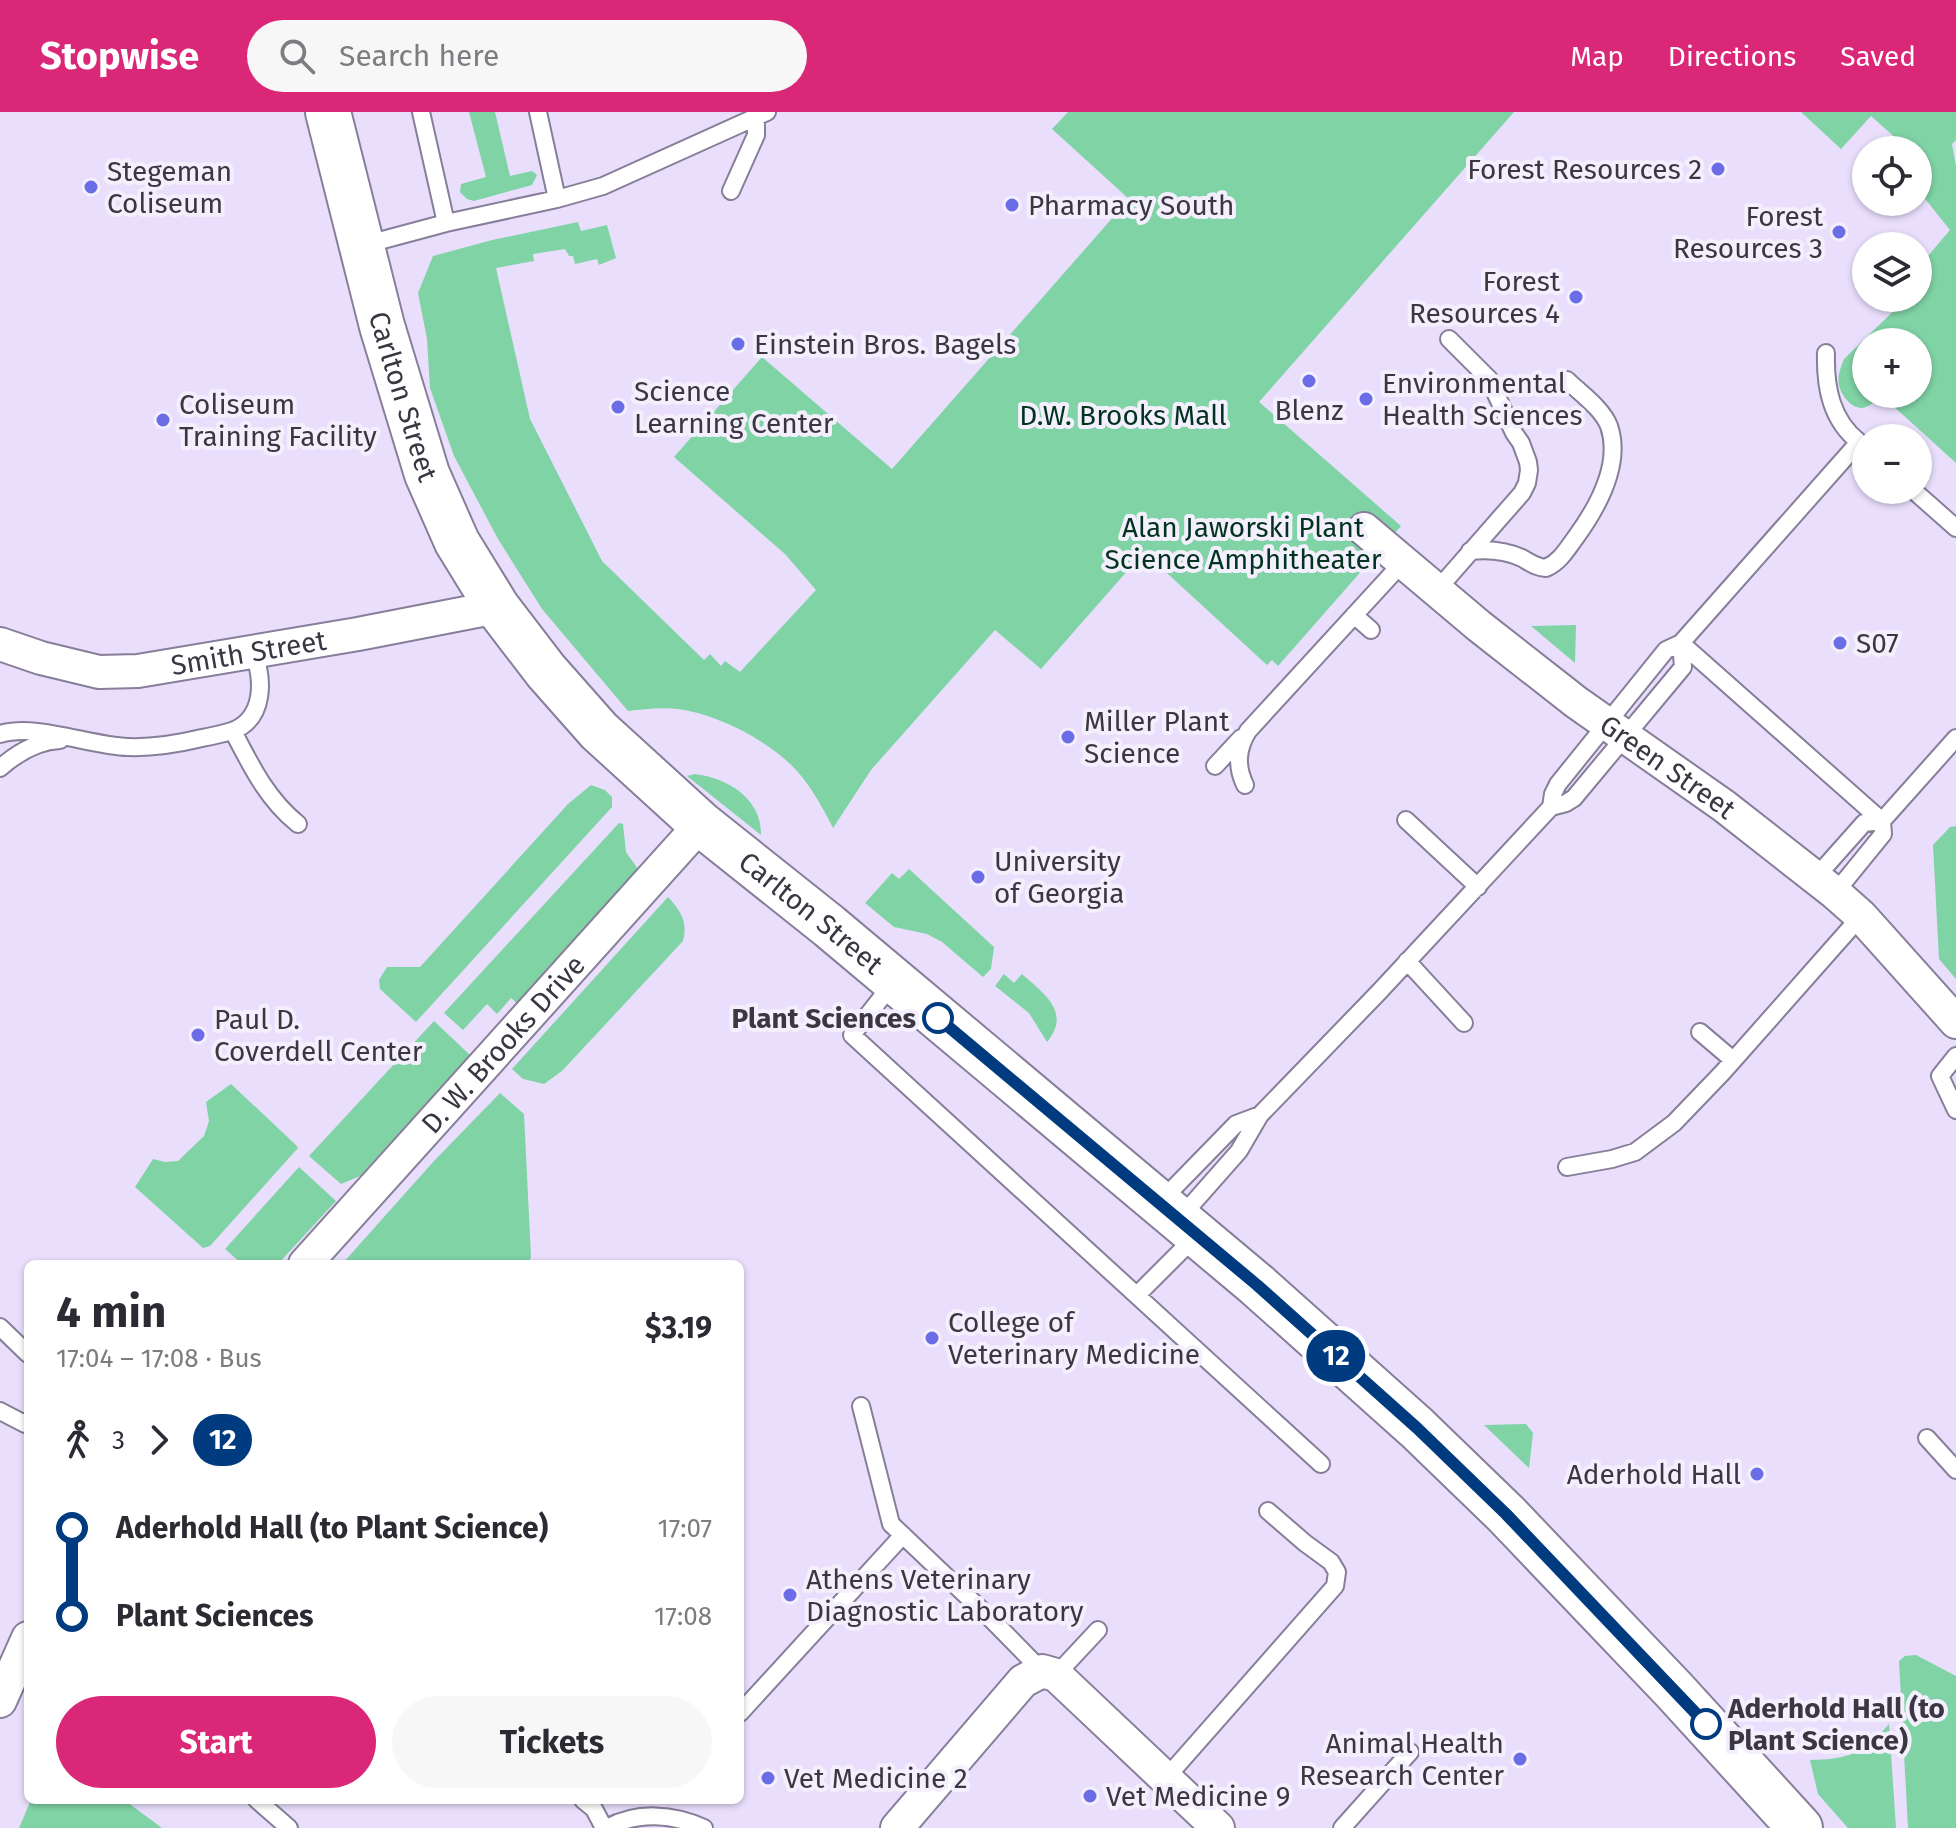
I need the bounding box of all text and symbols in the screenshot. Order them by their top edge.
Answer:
search box [247,20,807,92]
text: Stopwise [40,33,199,79]
icon: search [275,34,319,78]
text: Search here [339,38,499,74]
text: Map [1570,40,1624,73]
text: Directions [1668,40,1796,73]
text: Saved [1840,40,1916,73]
map controls [1852,136,1932,504]
button: locate [1852,136,1932,216]
place label: Forest Resources 2 [1467,153,1702,186]
place label: Stegeman Coliseum [107,155,232,220]
marker: Forest Resources 2 [1709,160,1727,178]
marker: Stegeman Coliseum [82,178,100,196]
place label: Pharmacy South [1028,189,1234,222]
marker: Pharmacy South [1003,196,1021,214]
place label: Forest Resources 3 [1673,200,1824,265]
marker: Forest Resources 3 [1830,223,1848,241]
button: layers [1852,232,1932,312]
place label: Forest Resources 4 [1409,265,1561,330]
marker: Forest Resources 4 [1567,288,1585,306]
street label: Carlton Street [362,308,445,487]
place label: Einstein Bros. Bagels [754,328,1016,361]
button: + [1852,328,1932,408]
marker: Einstein Bros. Bagels [729,335,747,353]
place label: Environmental Health Sciences [1382,367,1582,432]
marker: Blenz [1300,372,1318,390]
place label: Science Learning Center [634,375,834,440]
place label: Coliseum Training Facility [179,388,377,453]
marker: Environmental Health Sciences [1357,390,1375,408]
place label: Blenz [1275,394,1344,427]
marker: Science Learning Center [609,398,627,416]
park label: D.W. Brooks Mall [1019,399,1227,432]
marker: Coliseum Training Facility [154,411,172,429]
button: − [1852,424,1932,504]
park label: Alan Jaworski Plant Science Amphitheater [1104,511,1382,576]
street label: Smith Street [168,623,330,682]
place label: S07 [1856,627,1899,660]
marker: S07 [1831,634,1849,652]
place label: Miller Plant Science [1084,705,1230,770]
street label: Green Street [1594,708,1743,826]
marker: Miller Plant Science [1059,728,1077,746]
street label: Carlton Street [733,844,890,981]
place label: University of Georgia [994,845,1125,910]
marker: University of Georgia [969,868,987,886]
street label: D. W. Brooks Drive [414,948,592,1140]
place label: Plant Sciences [732,1002,916,1035]
place label: Paul D. Coverdell Center [214,1003,423,1068]
marker: Plant Sciences [923,1003,953,1033]
marker: Paul D. Coverdell Center [189,1026,207,1044]
text: 4 min [56,1286,166,1339]
place label: College of Veterinary Medicine [948,1306,1200,1371]
text: $3.19 [645,1310,712,1346]
marker: College of Veterinary Medicine [923,1329,941,1347]
line badge: 12 [1300,1330,1372,1382]
text: 12 [1322,1339,1350,1372]
text: 17:04 – 17:08 · Bus [56,1343,262,1374]
icon: walk [56,1418,100,1462]
icon: forward [137,1418,181,1462]
text: 12 [209,1423,236,1456]
text: 3 [112,1425,125,1456]
place label: Aderhold Hall [1567,1458,1741,1491]
marker: Aderhold Hall [1748,1465,1766,1483]
text: Aderhold Hall (to Plant Science) [116,1510,548,1546]
text: 17:07 [657,1513,712,1544]
place label: Athens Veterinary Diagnostic Laboratory [806,1563,1084,1628]
marker: Athens Veterinary Diagnostic Laboratory [781,1586,799,1604]
text: Plant Sciences [116,1598,314,1634]
text: 17:08 [654,1601,712,1632]
place label: Aderhold Hall (to Plant Science) [1727,1692,1945,1757]
button: Start [56,1696,376,1788]
button: Tickets [392,1696,712,1788]
marker: Aderhold Hall (to Plant Science) [1691,1709,1721,1739]
place label: Animal Health Research Center [1299,1727,1504,1792]
marker: Animal Health Research Center [1511,1750,1529,1768]
place label: Vet Medicine 2 [784,1762,968,1795]
marker: Vet Medicine 2 [759,1769,777,1787]
place label: Vet Medicine 9 [1106,1780,1290,1813]
marker: Vet Medicine 9 [1081,1787,1099,1805]

